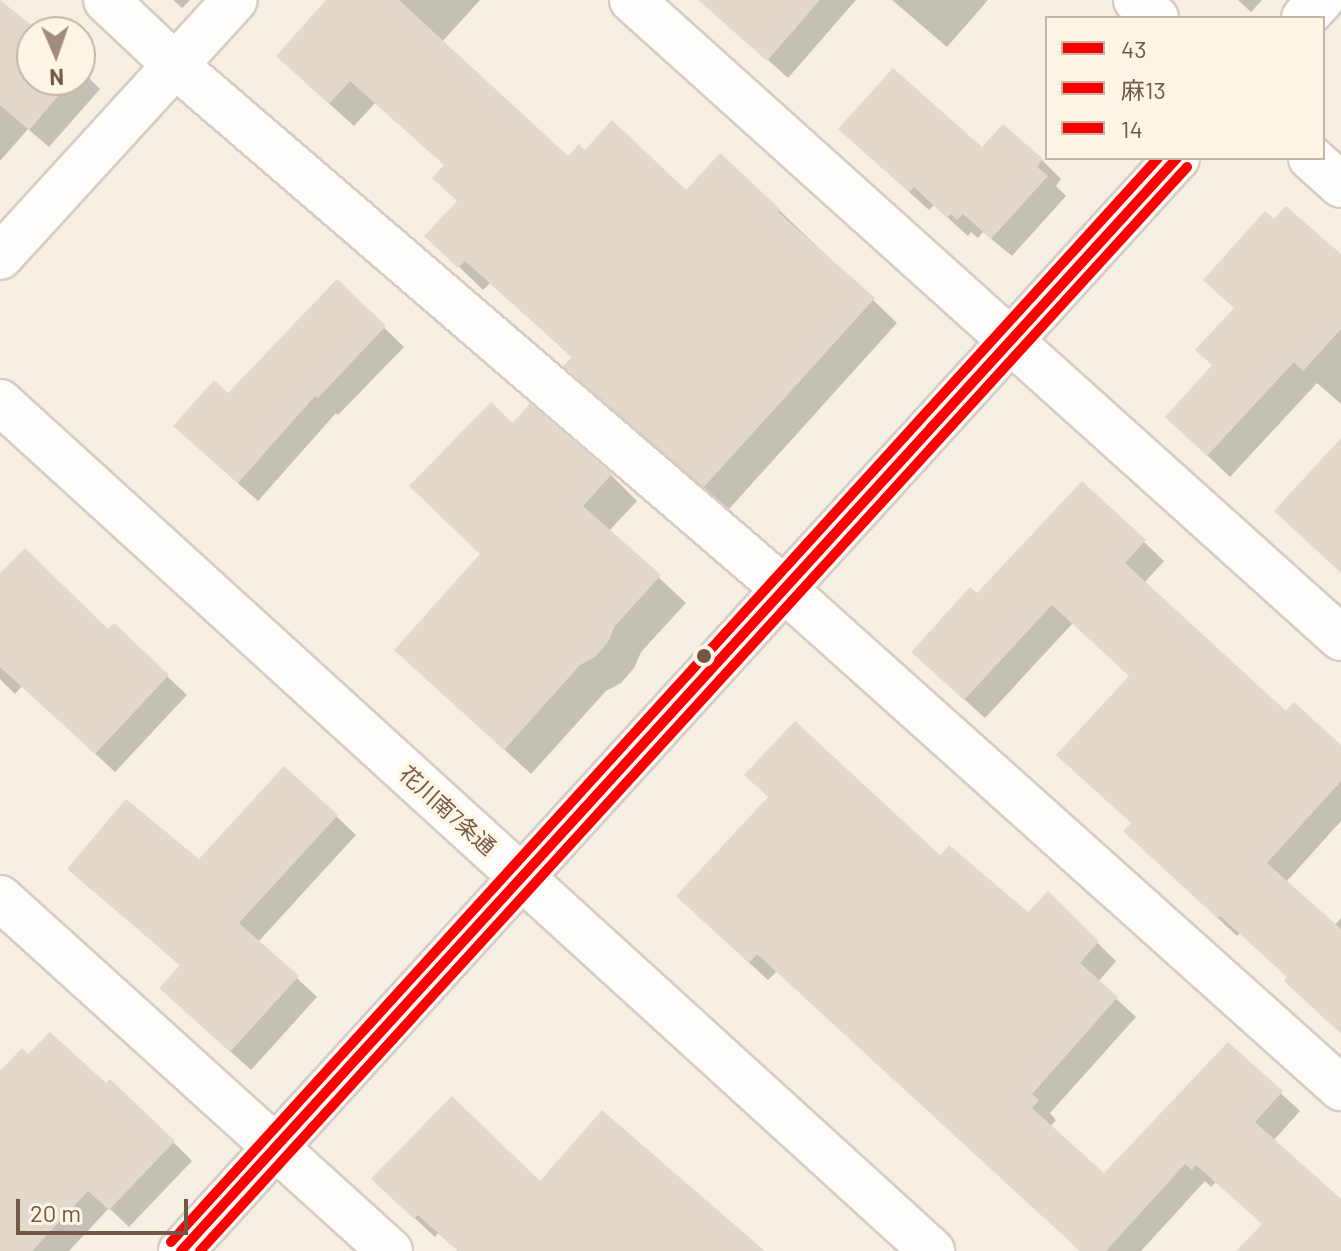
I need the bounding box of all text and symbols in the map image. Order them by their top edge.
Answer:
north arrow [16,16,96,96]
legend [1045,16,1325,160]
text: 43 [1121,34,1147,63]
text: N [49,65,65,91]
text: 麻13 [1121,75,1166,104]
text: 14 [1121,114,1143,143]
unlabelled marker [696,648,712,664]
street label: 花川南7条通 [394,760,502,860]
scale bar [20,1183,192,1233]
text: 20 m [30,1198,81,1227]

